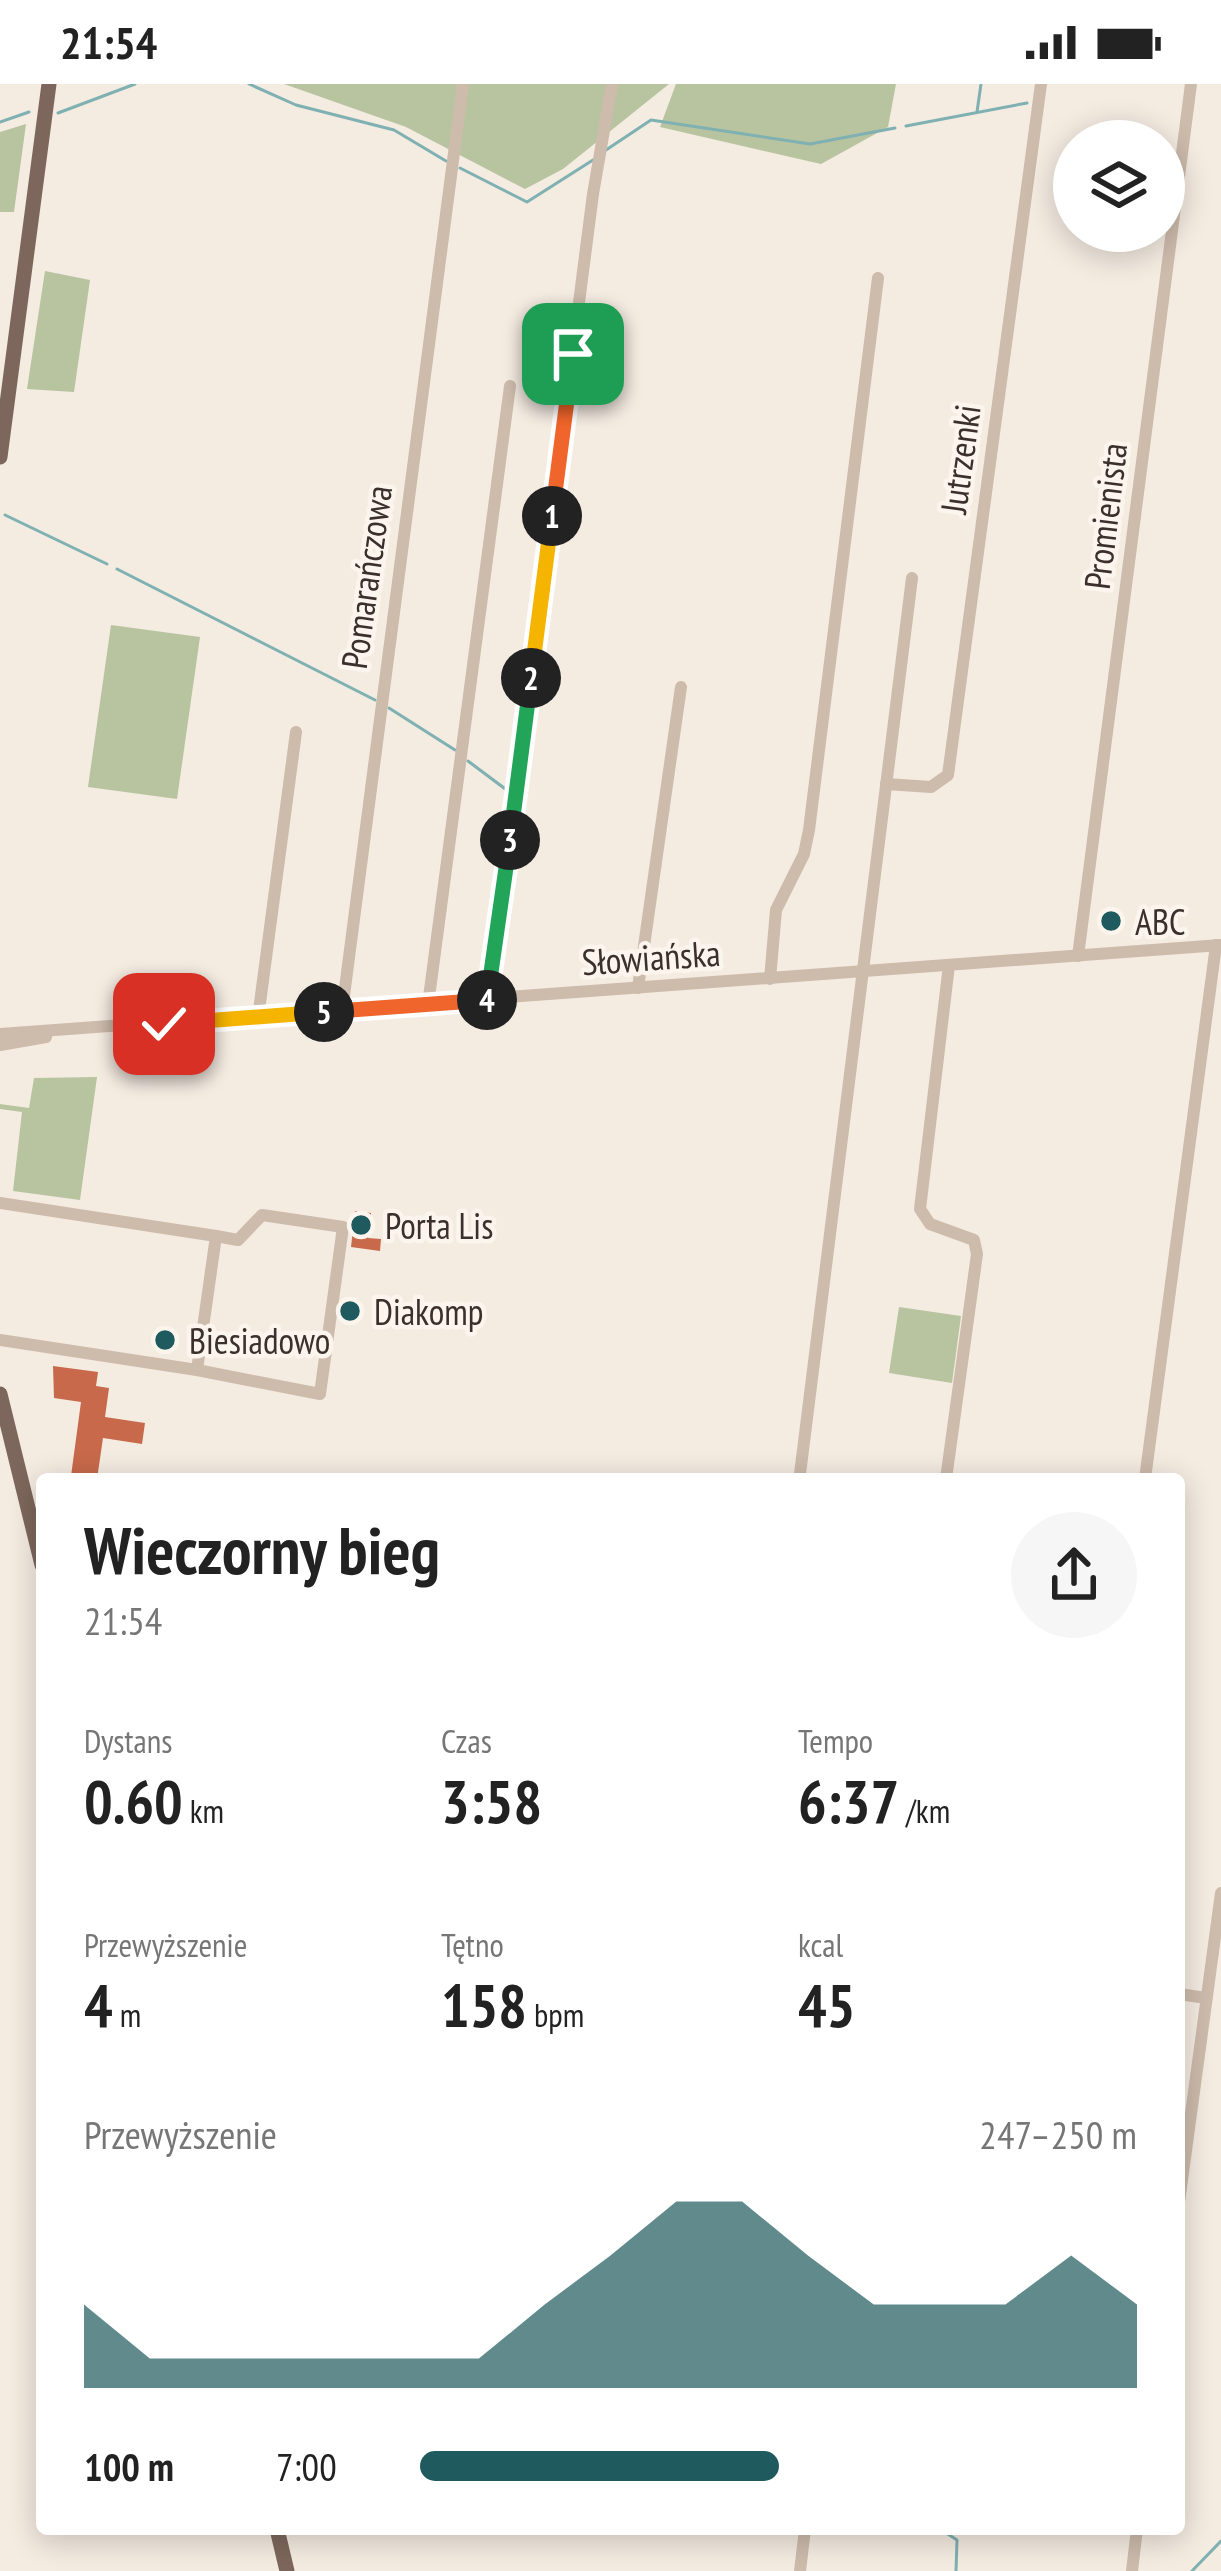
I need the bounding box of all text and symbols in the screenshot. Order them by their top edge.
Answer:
text: 21:54 [60,13,157,71]
map controls [1053,120,1185,252]
button: layers [1053,120,1185,252]
pin [522,303,624,405]
icon: arrive [540,321,606,387]
street label: Jutrzenki [929,402,991,517]
street label: Promienista [1073,440,1137,592]
street label: Pomarańczowa [330,482,402,672]
pin: 1 [522,486,582,546]
text: 1 [544,494,560,537]
pin: 2 [501,648,561,708]
text: 2 [523,656,539,699]
pin: 3 [480,810,540,870]
text: 3 [502,818,518,861]
place label: ABC [1135,898,1185,945]
marker: ABC [1098,908,1124,934]
street label: Słowiańska [580,929,722,985]
pin: 4 [457,970,517,1030]
pin [113,973,215,1075]
text: 4 [479,978,495,1021]
pin: 5 [294,982,354,1042]
text: 5 [316,990,332,1033]
icon: check [131,991,197,1057]
place label: Porta Lis [385,1202,493,1249]
marker: Porta Lis [348,1212,374,1238]
place label: Diakomp [374,1288,483,1335]
marker: Diakomp [337,1298,363,1324]
place label: Biesiadowo [189,1317,330,1364]
marker: Biesiadowo [152,1327,178,1353]
text: Wieczorny bieg [84,1507,440,1592]
button: share [1011,1512,1137,1638]
text: 21:54 [84,1595,162,1646]
text: Dystans [84,1719,172,1762]
text: Czas [441,1719,492,1762]
text: Tempo [798,1719,873,1762]
text: 0.60 [84,1762,183,1840]
text: 3:58 [441,1762,542,1840]
text: 6:37 [798,1762,899,1840]
text: km [183,1789,224,1832]
text: /km [899,1789,950,1832]
text: Przewyższenie [84,1923,247,1966]
text: Tętno [441,1923,504,1966]
text: kcal [798,1923,843,1966]
text: 4 [84,1966,113,2044]
text: 158 [441,1966,527,2044]
text: 45 [798,1966,855,2044]
text: m [113,1993,141,2036]
text: bpm [527,1993,584,2036]
text: Przewyższenie [84,2109,277,2160]
text: 247–250 m [979,2109,1137,2160]
text: 100 m [84,2441,174,2492]
text: 7:00 [276,2441,337,2492]

